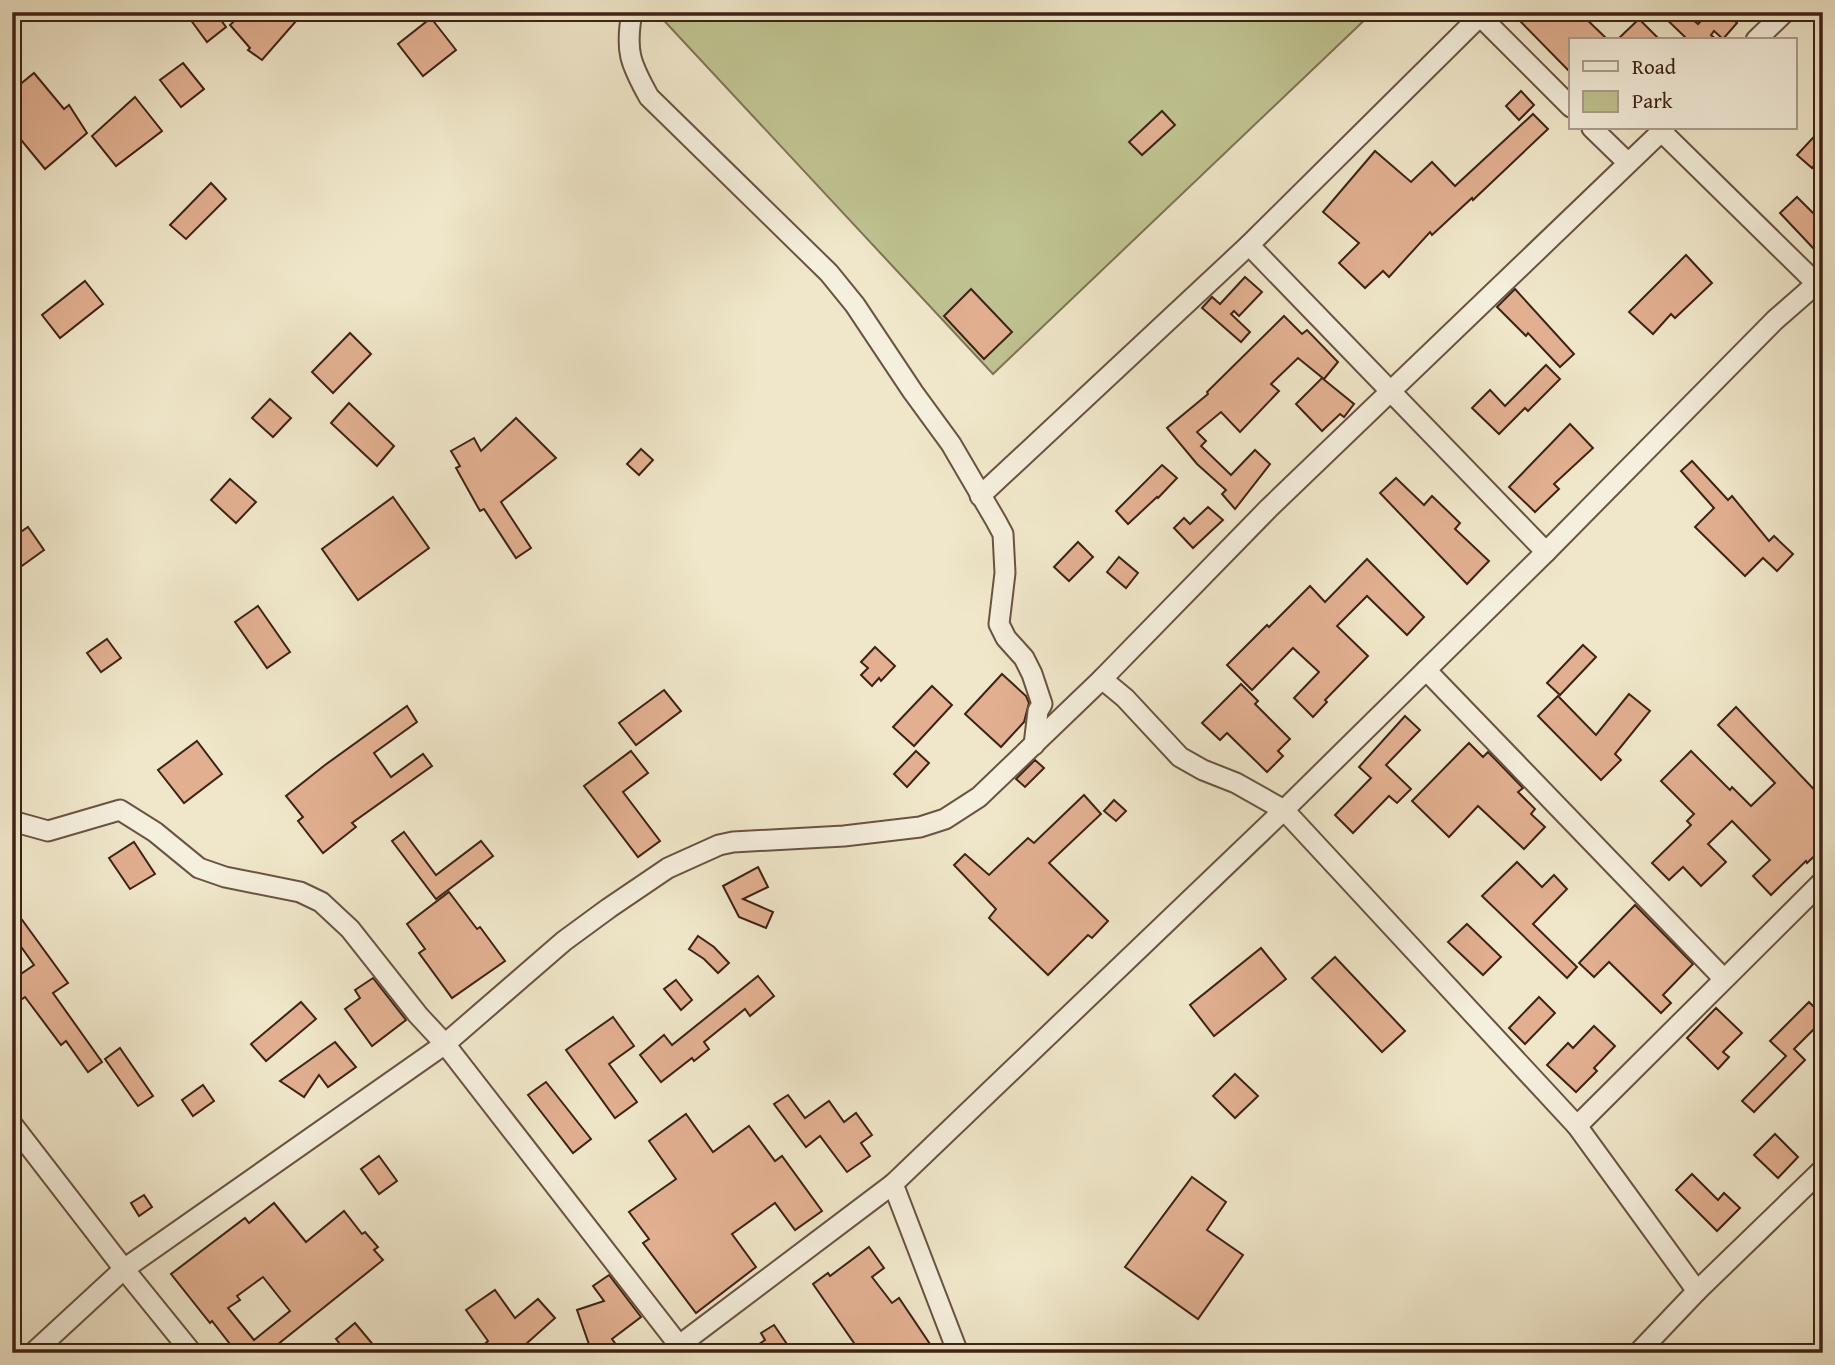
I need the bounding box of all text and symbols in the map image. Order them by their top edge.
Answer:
legend [1569,38,1797,130]
text: Road [1632,51,1677,82]
text: Park [1632,85,1673,116]

